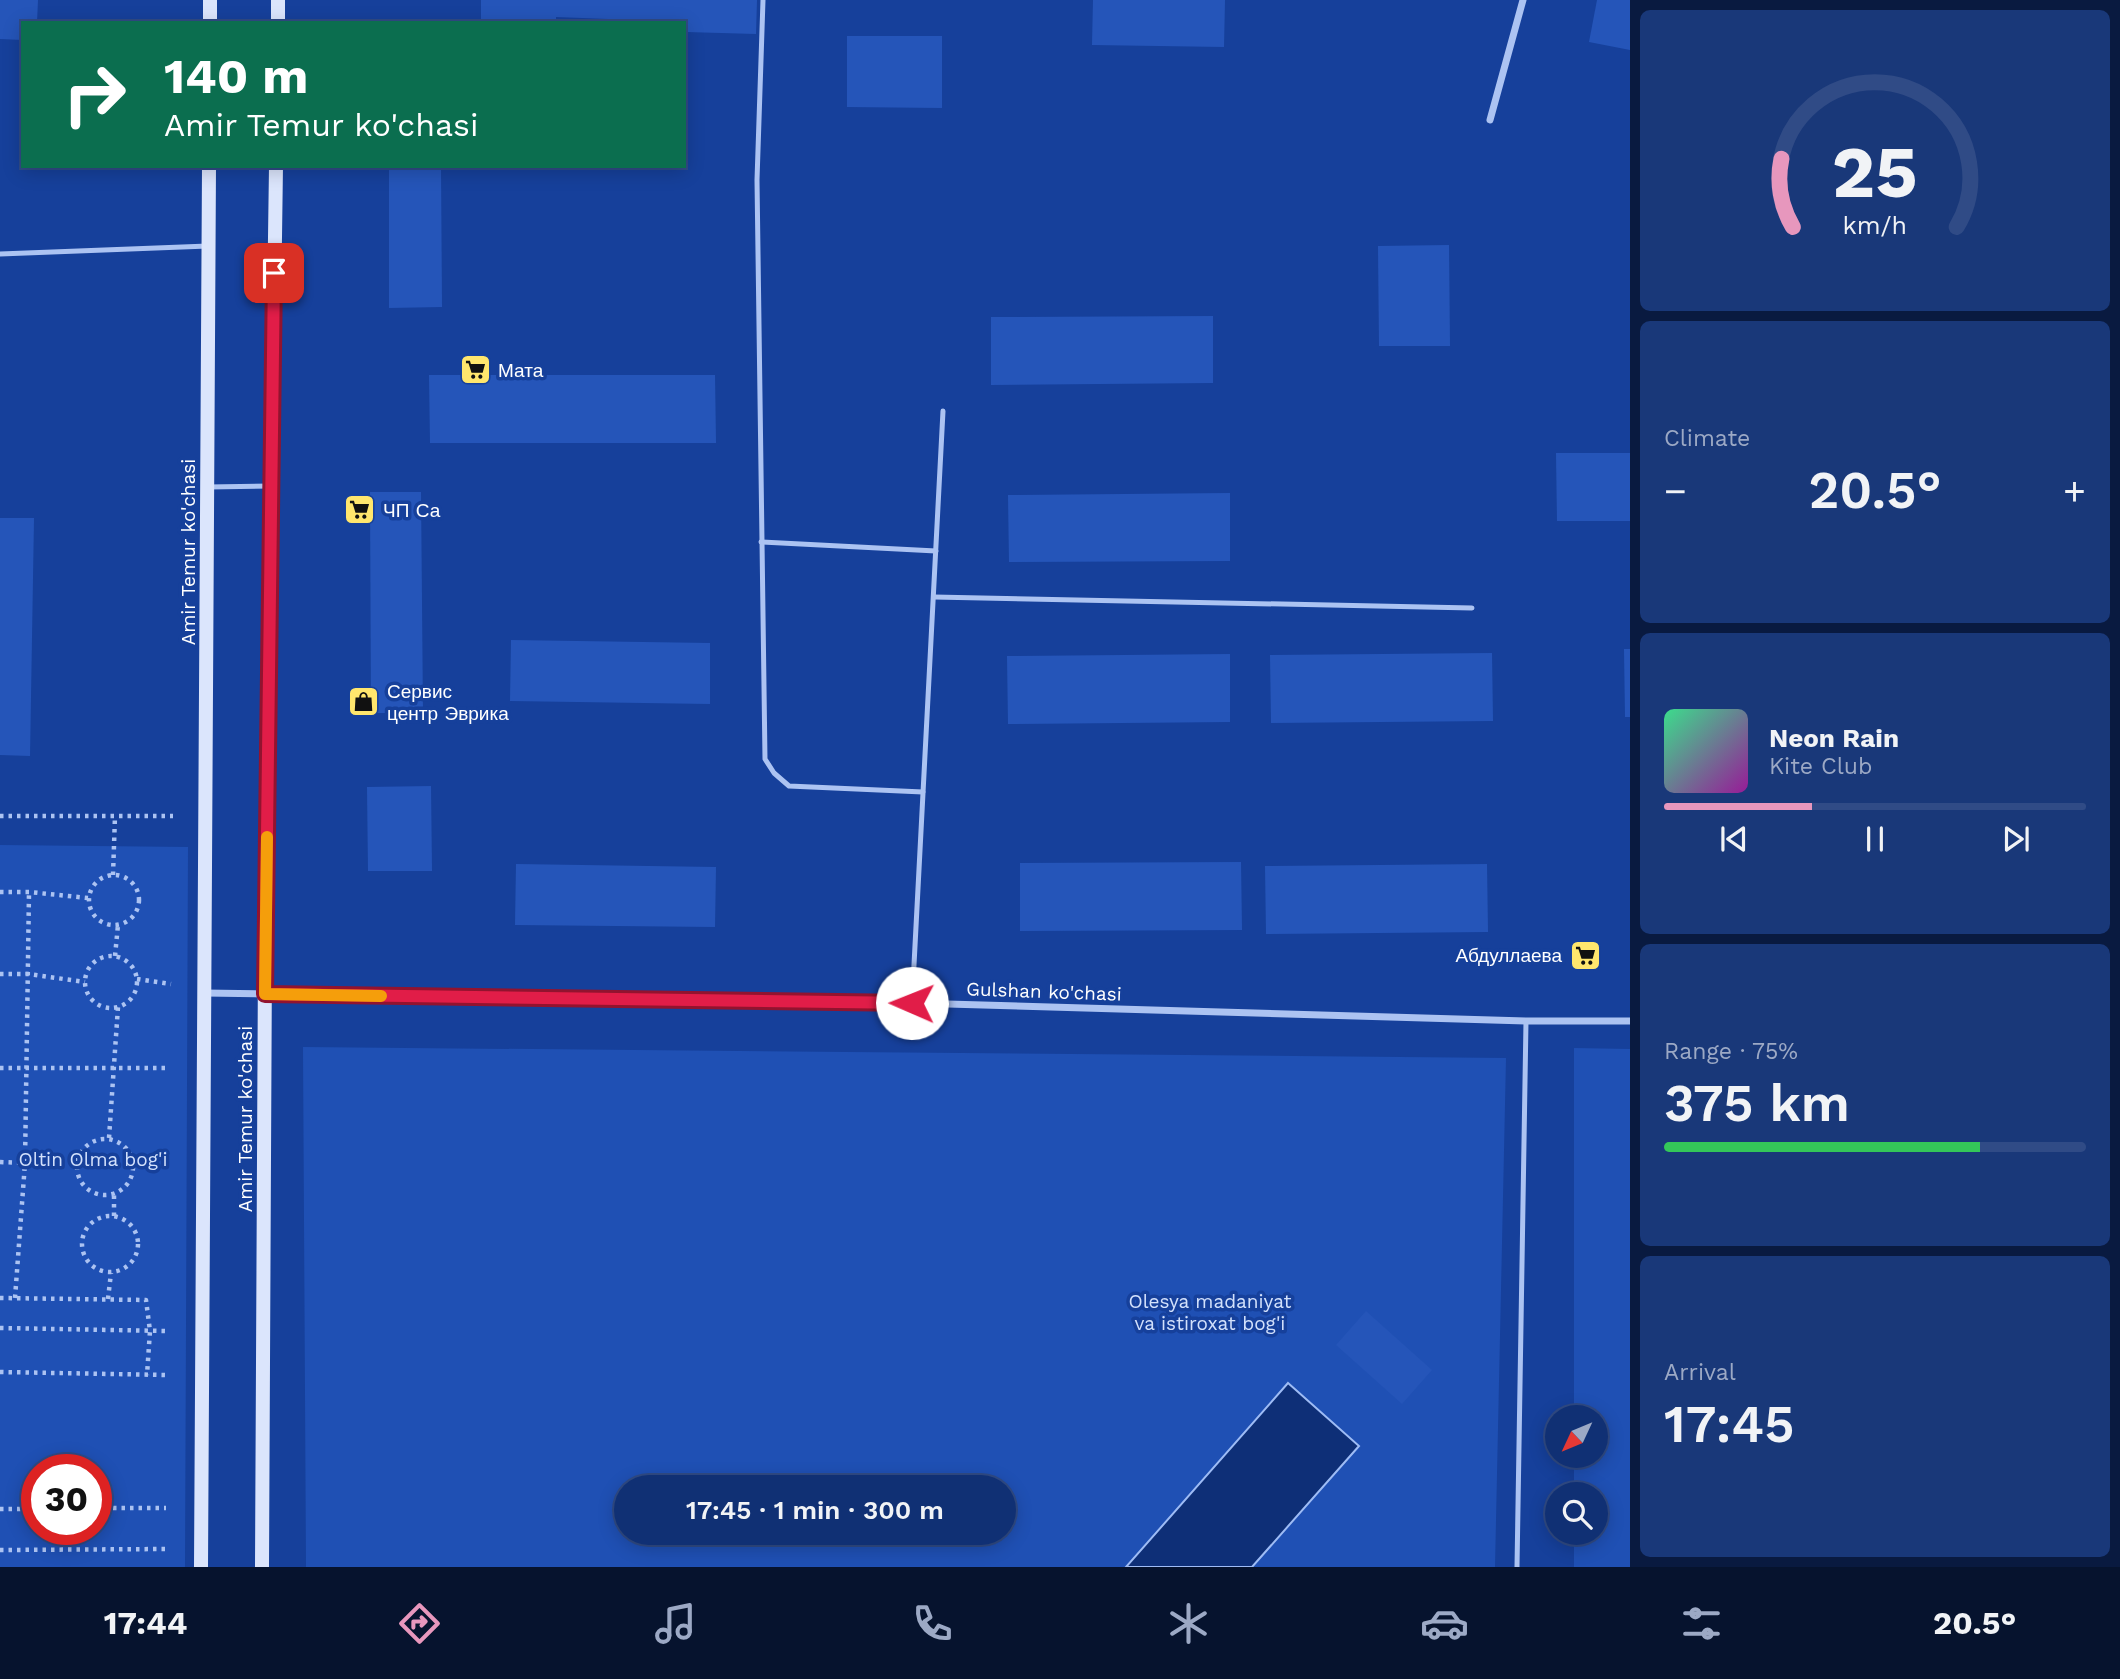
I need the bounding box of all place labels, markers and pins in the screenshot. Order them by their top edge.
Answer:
pin [244,243,304,303]
supermarket icon: Мата [458,353,492,387]
place label: Мата [498,359,544,382]
supermarket icon: ЧП Са [343,493,377,527]
place label: ЧП Са [383,499,441,522]
place label: Сервис центр Эврика [387,680,509,725]
shop icon: Сервис центр Эврика [347,685,381,719]
supermarket icon: Абдуллаева [1568,938,1602,972]
place label: Абдуллаева [1455,944,1562,967]

